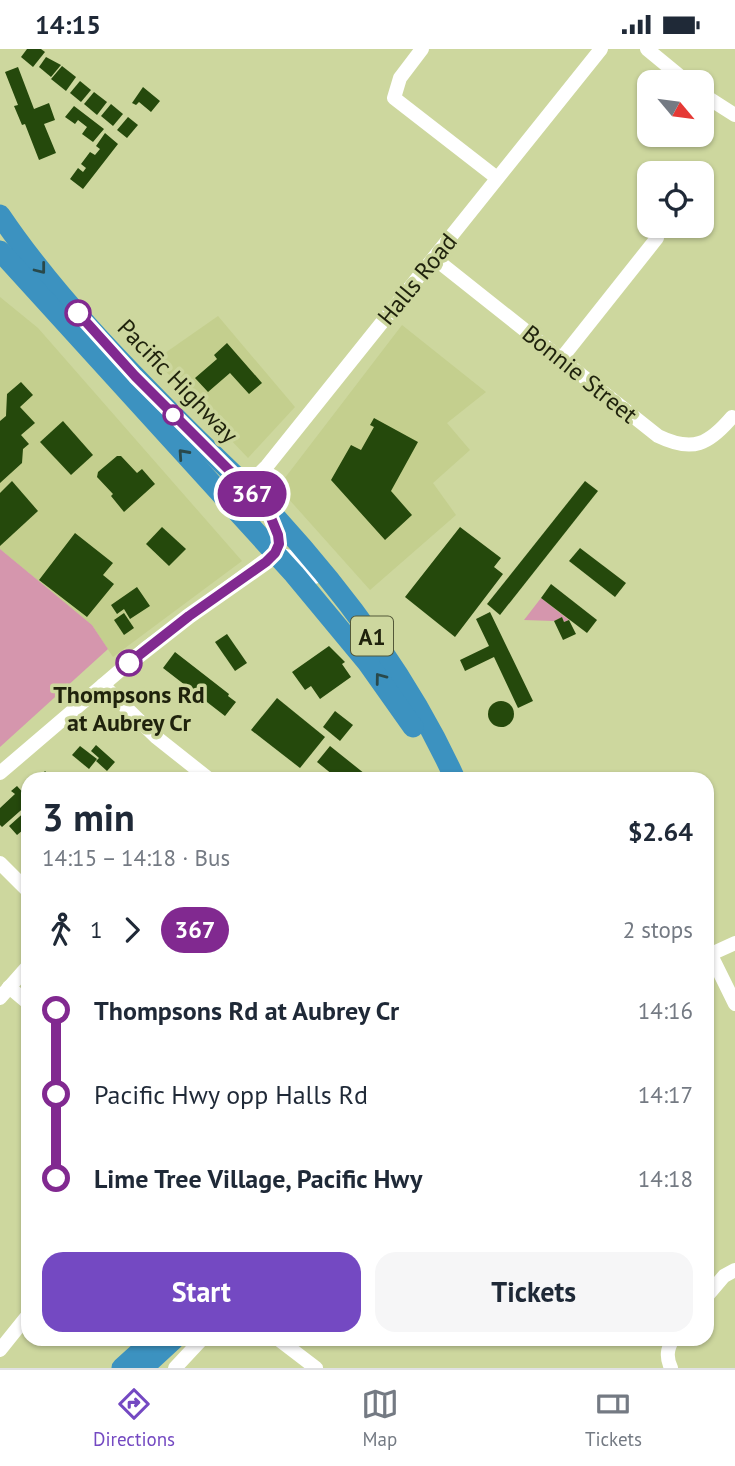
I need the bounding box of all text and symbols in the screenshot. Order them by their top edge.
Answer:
text: 14:15 [35,8,101,41]
north arrow [637,70,714,147]
map controls [637,70,714,238]
button: locate [637,161,714,238]
street label: Halls Road [371,227,463,331]
one-way arrow [32,262,45,274]
unlabelled marker [65,300,91,326]
street label: Pacific Highway [111,312,245,450]
street label: Bonnie Street [516,318,644,430]
unlabelled marker [163,405,183,425]
one-way arrow [179,449,191,462]
line badge: 367 [212,471,292,517]
text: 367 [232,478,272,509]
road number: A1 [351,617,393,656]
marker: Thompsons Rd at Aubrey Cr [116,650,142,676]
one-way arrow [375,673,388,686]
place label: Thompsons Rd at Aubrey Cr [53,679,205,738]
text: 3 min [42,792,135,841]
text: $2.64 [628,815,693,848]
text: 14:15 – 14:18 · Bus [42,843,230,872]
icon: walk [42,911,80,949]
icon: forward [113,911,151,949]
text: 367 [175,914,215,945]
text: 1 [90,915,103,944]
text: 2 stops [623,915,693,944]
text: Thompsons Rd at Aubrey Cr [94,994,399,1027]
text: 14:16 [638,996,693,1025]
text: Pacific Hwy opp Halls Rd [94,1078,368,1111]
text: 14:17 [638,1080,693,1109]
text: Lime Tree Village, Pacific Hwy [94,1162,423,1195]
text: 14:18 [638,1164,693,1193]
button: Start [42,1252,361,1332]
button: Tickets [375,1252,693,1332]
tab: Directions [93,1385,175,1451]
tab: Map [361,1385,399,1451]
tab: Tickets [585,1385,642,1451]

